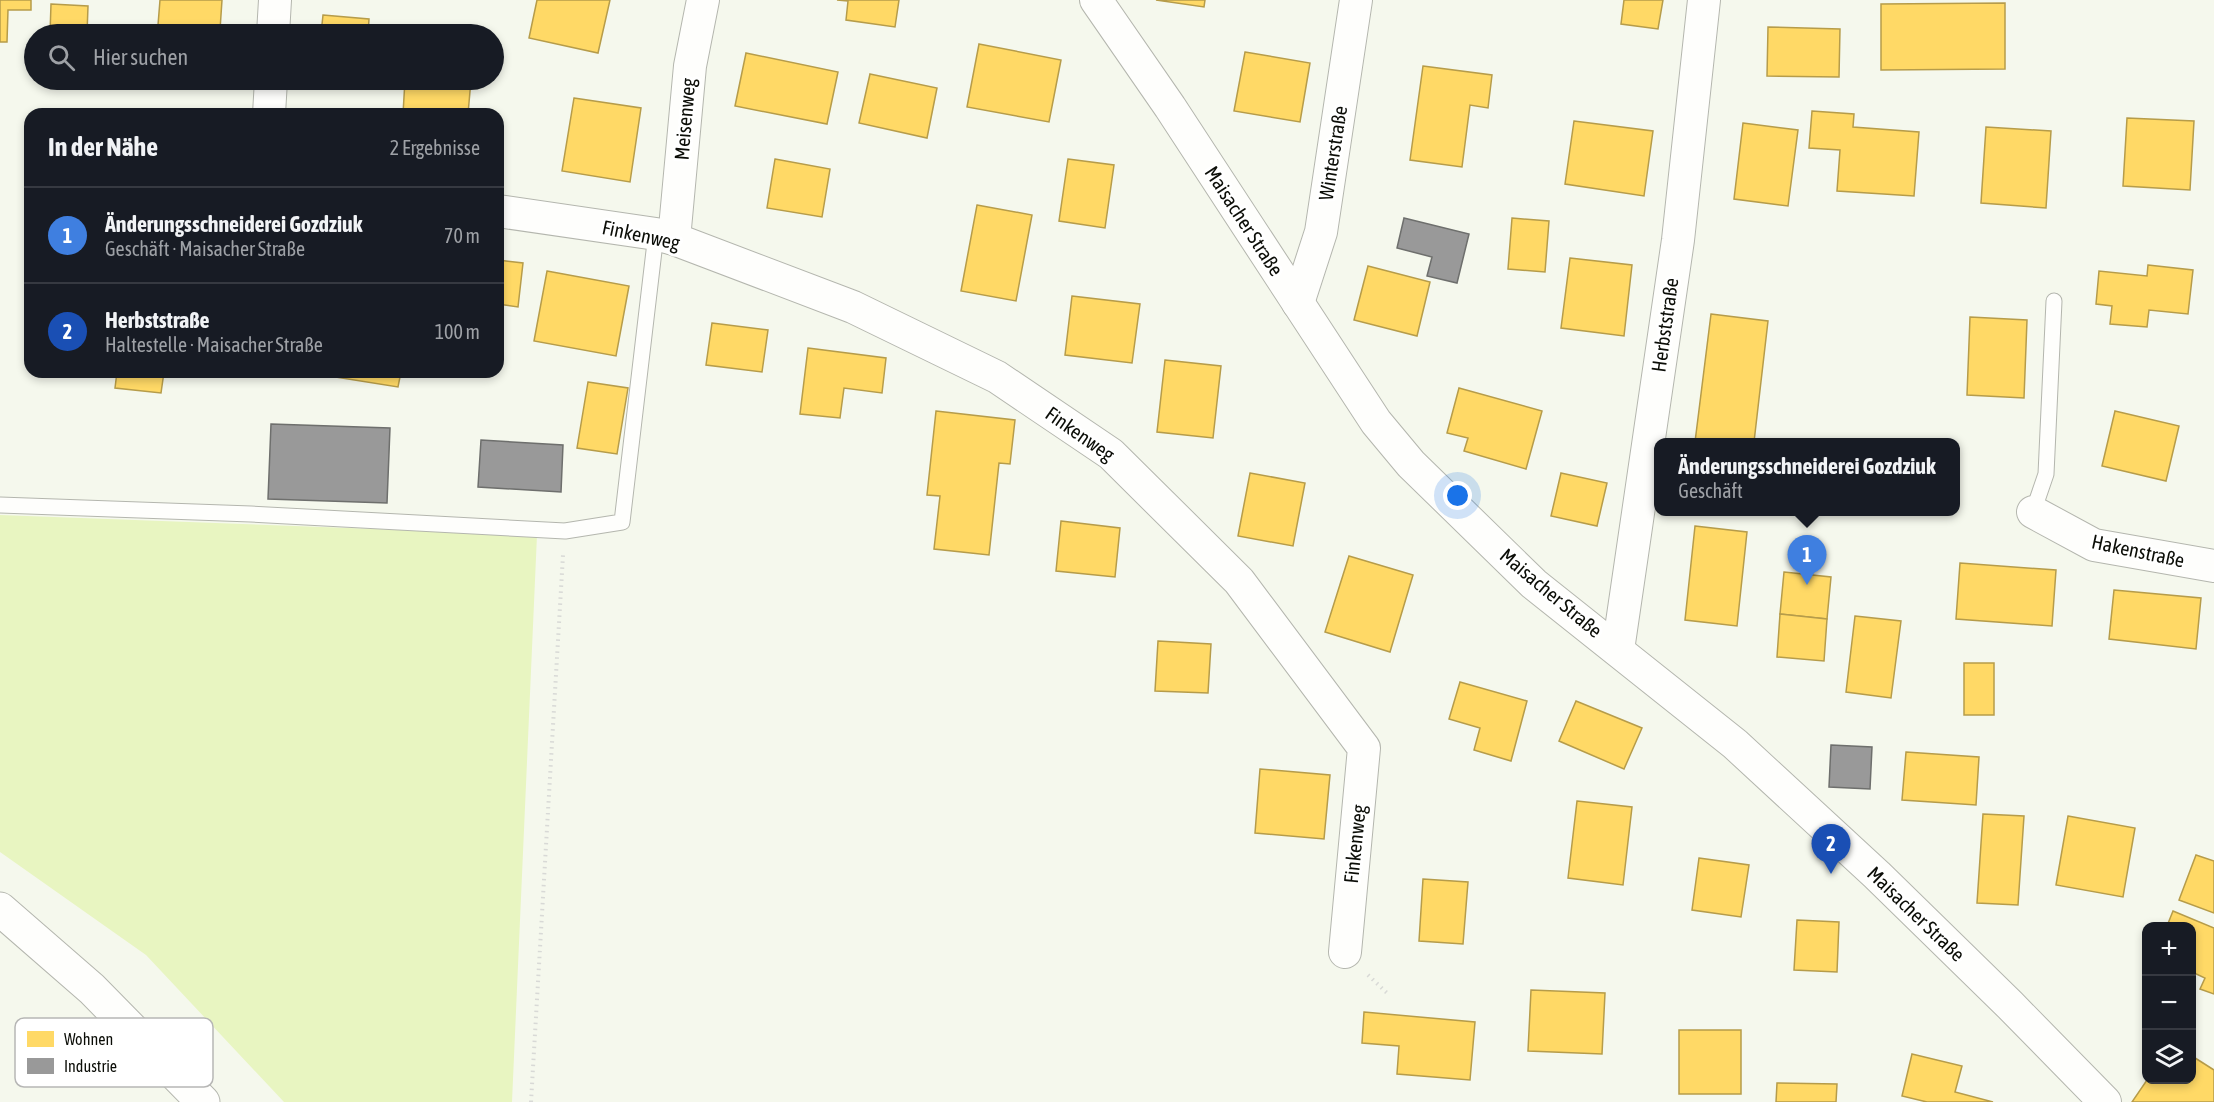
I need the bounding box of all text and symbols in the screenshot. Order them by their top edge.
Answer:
search box [24,24,504,90]
icon: search [45,41,78,74]
text: Hier suchen [93,44,188,70]
street label: Meisenweg [669,77,700,161]
street label: Winterstraße [1314,104,1351,202]
text: In der Nähe [48,132,158,162]
text: 2 Ergebnisse [390,136,480,159]
street label: Maisacher Straße [1200,162,1288,280]
text: Änderungsschneiderei Gozdziuk [105,211,362,237]
street label: Finkenweg [600,215,682,254]
text: 1 [63,224,72,247]
text: 70 m [444,224,480,247]
text: Geschäft · Maisacher Straße [105,237,305,260]
street label: Herbststraße [1647,276,1683,374]
text: Herbststraße [105,307,210,333]
text: 2 [63,320,72,343]
text: 100 m [435,320,480,343]
text: Haltestelle · Maisacher Straße [105,333,323,356]
street label: Finkenweg [1041,402,1120,466]
popup [1654,438,1960,516]
text: Änderungsschneiderei Gozdziuk [1678,453,1936,479]
text: Geschäft [1678,479,1743,502]
your location [1443,481,1472,510]
street label: Hakenstraße [2090,529,2187,572]
pin: 1 [1788,536,1826,585]
street label: Maisacher Straße [1496,543,1607,642]
street label: Finkenweg [1339,803,1370,884]
pin: 2 [1812,824,1850,874]
street label: Maisacher Straße [1863,862,1970,966]
map controls [2142,922,2196,1084]
button: + [2142,922,2196,976]
button: − [2142,976,2196,1030]
legend [15,1018,213,1087]
text: Wohnen [64,1030,113,1048]
button: layers [2142,1030,2196,1084]
text: Industrie [64,1057,117,1075]

